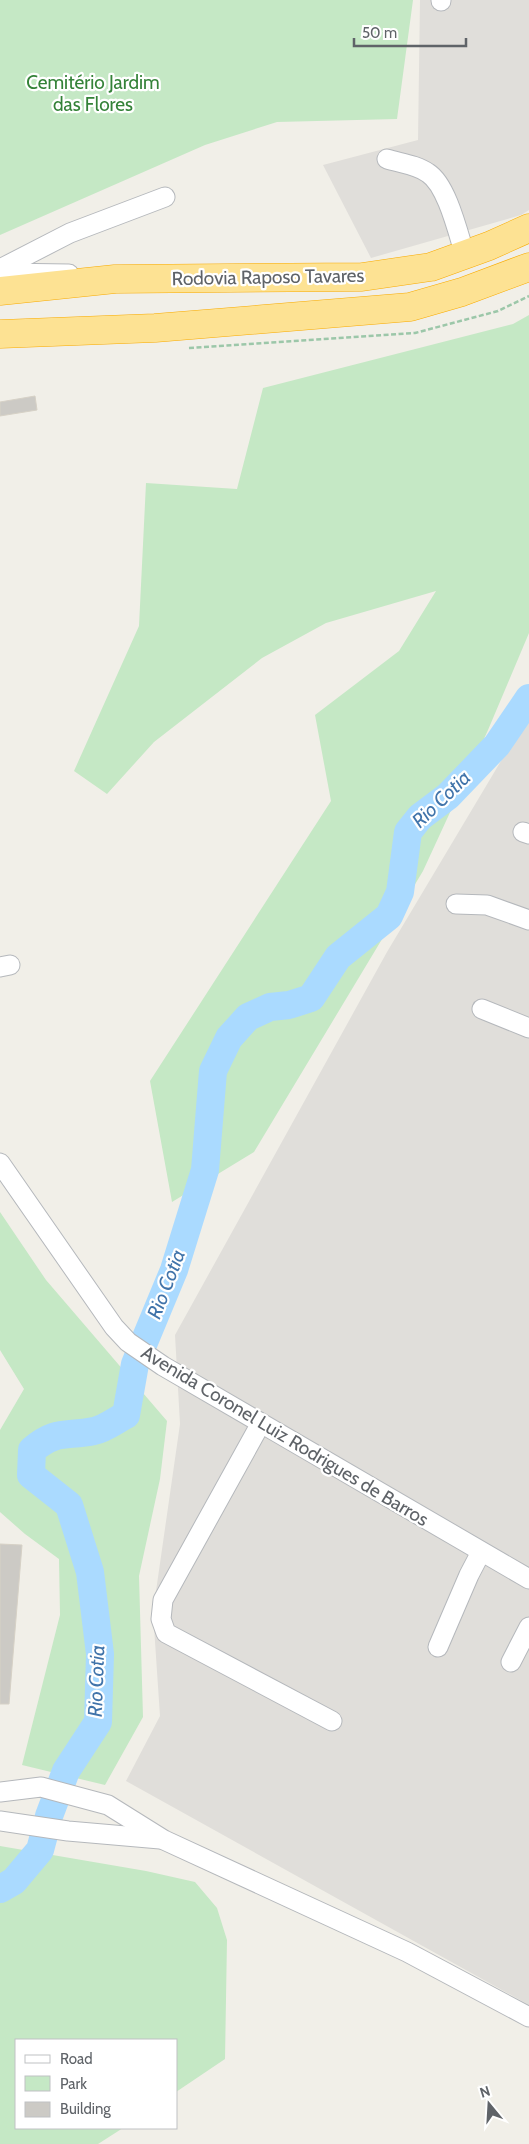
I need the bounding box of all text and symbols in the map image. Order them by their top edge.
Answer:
scale bar [354,15,466,47]
text: 50 m [362,24,397,42]
park label: Cemitério Jardim das Flores [26,71,160,116]
street label: Rodovia Raposo Tavares [171,264,365,290]
water label: Rio Cotia [407,765,475,833]
water label: Rio Cotia [142,1246,190,1322]
street label: Avenida Coronel Luiz Rodrigues de Barros [137,1341,433,1531]
water label: Rio Cotia [83,1645,109,1717]
legend [15,2039,178,2129]
text: Road [60,2050,93,2068]
text: Park [60,2075,87,2093]
north arrow [464,2079,514,2129]
text: N [477,2082,492,2102]
text: Building [60,2100,111,2118]

